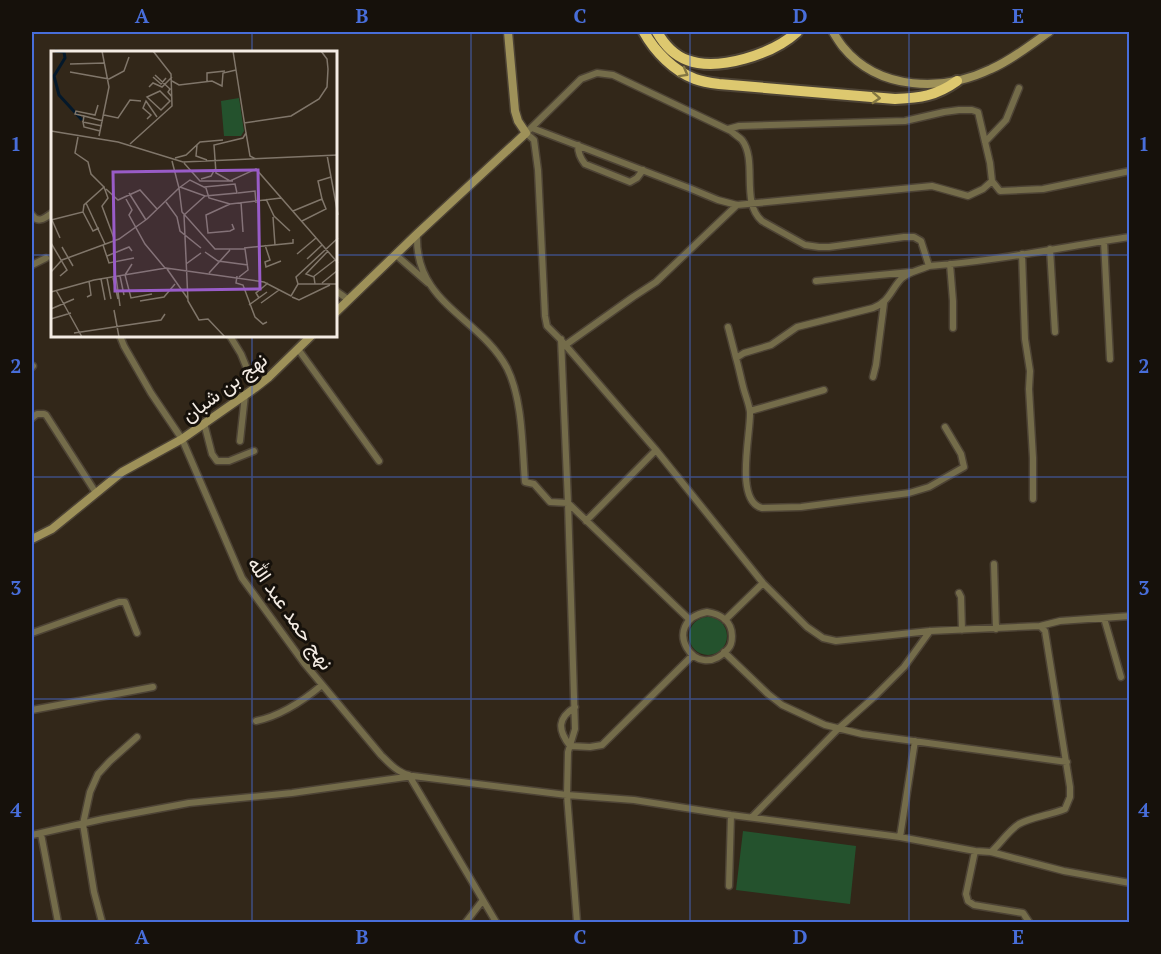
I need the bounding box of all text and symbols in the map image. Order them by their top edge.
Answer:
text: A [135,2,150,29]
text: B [356,2,369,29]
text: C [573,2,587,29]
text: D [793,2,807,29]
text: E [1012,2,1024,29]
inset map [51,51,338,338]
one-way arrow [678,66,688,77]
one-way arrow [872,91,881,104]
text: 1 [10,130,22,157]
text: 1 [1138,130,1150,157]
street label: نهج بن شبان [176,346,273,429]
text: 2 [10,352,22,379]
text: 2 [1138,352,1150,379]
street label: نهج حمد عبد الله [241,551,340,676]
text: 3 [10,574,22,601]
text: 3 [1138,574,1150,601]
text: 4 [10,796,22,823]
text: 4 [1138,796,1150,823]
text: A [135,923,150,950]
text: B [356,923,369,950]
text: C [573,923,587,950]
text: D [793,923,807,950]
text: E [1012,923,1024,950]

